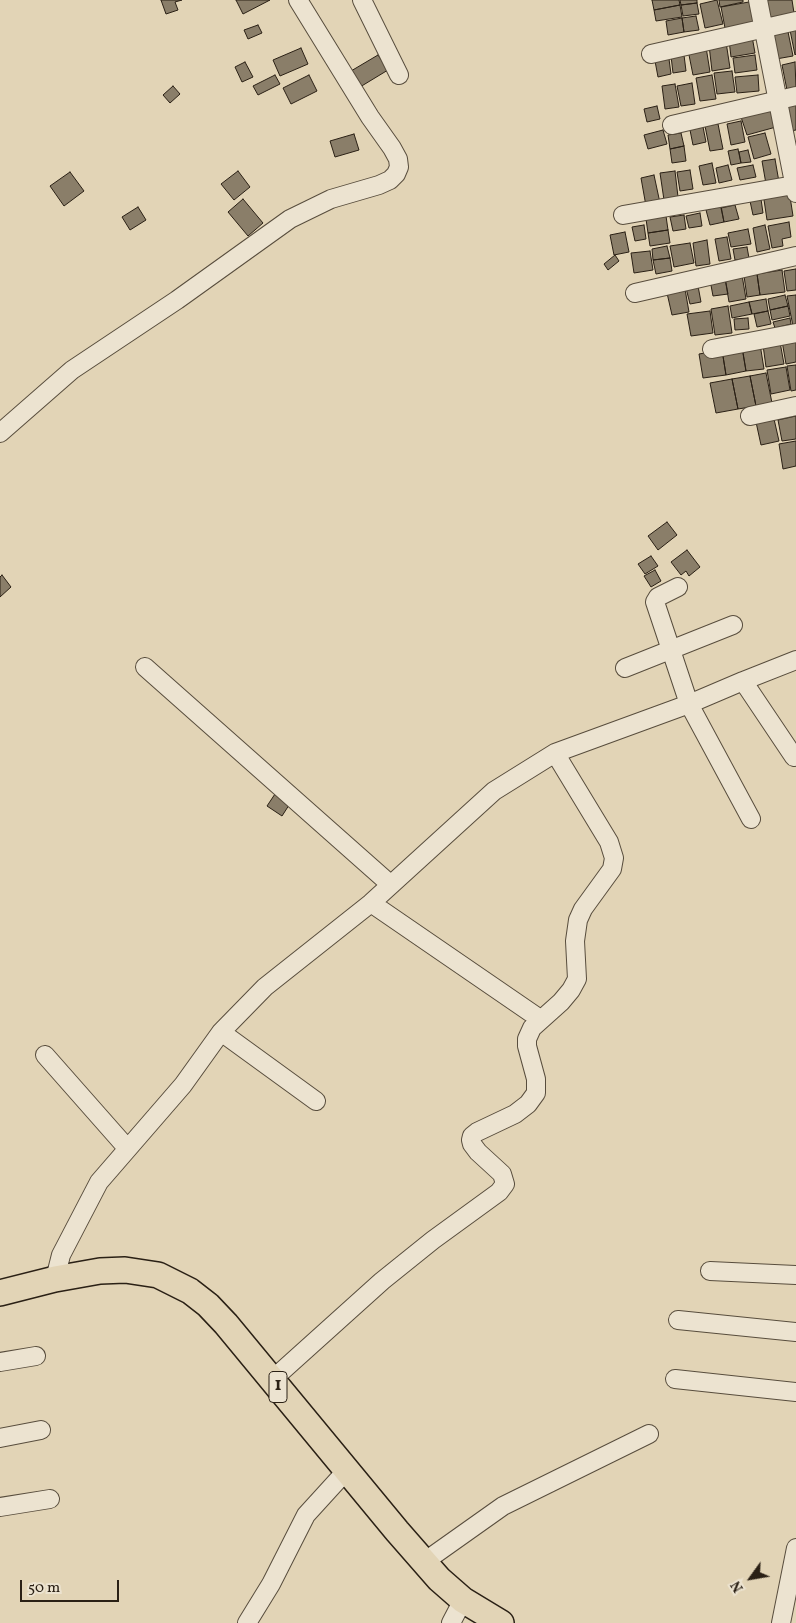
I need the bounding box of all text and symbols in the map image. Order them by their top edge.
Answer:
road number: 1 [269,1371,287,1402]
north arrow [726,1553,776,1603]
scale bar [22,1570,121,1602]
text: N [727,1577,749,1596]
text: 50 m [28,1578,60,1599]

